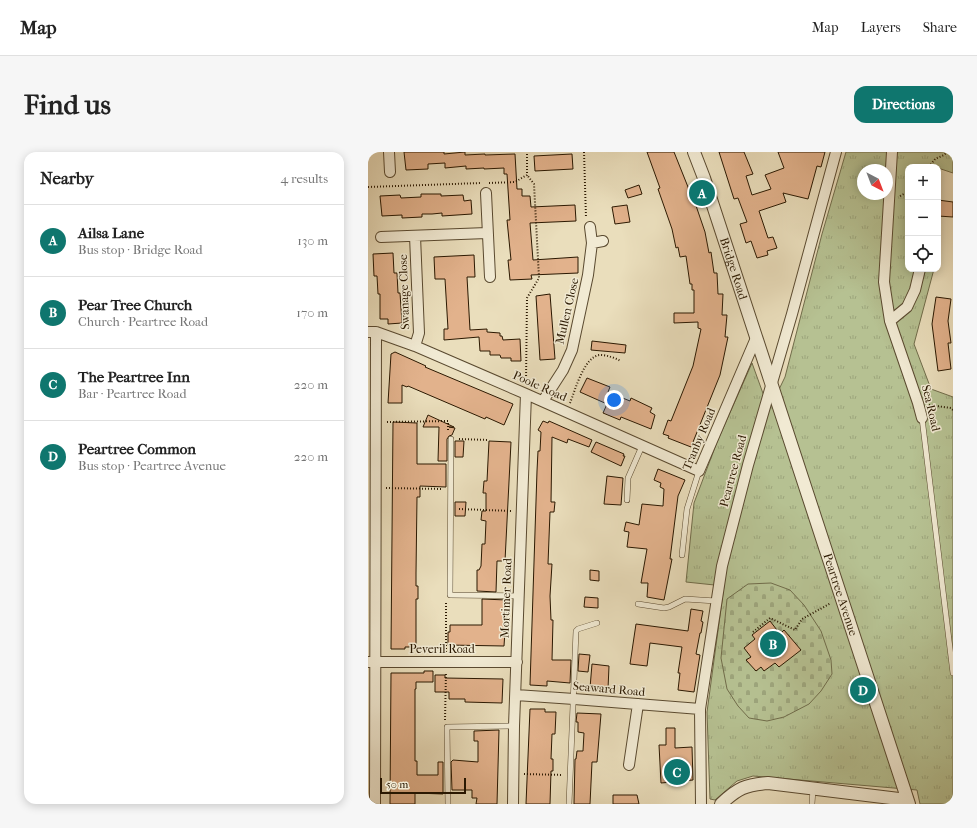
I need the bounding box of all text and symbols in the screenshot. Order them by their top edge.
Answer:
text: Map [20,17,56,39]
text: Map [812,19,839,36]
text: Layers [861,19,901,36]
text: Share [923,19,957,36]
button: Directions [854,86,953,123]
text: Find us [24,88,111,121]
north arrow [857,164,893,200]
map controls [905,164,941,272]
button: + [905,164,941,200]
text: Nearby [40,168,94,188]
text: 4 results [281,171,328,186]
pin: A [689,178,715,208]
button: − [905,200,941,236]
text: Ailsa Lane [78,224,144,242]
text: A [49,233,57,248]
text: 130 m [297,233,328,248]
street label: Bridge Road [717,236,750,302]
button: locate [905,236,941,272]
text: Bus stop · Bridge Road [78,242,203,257]
street label: Swanage Close [396,254,412,330]
street label: Mullen Close [553,277,581,345]
text: Pear Tree Church [78,296,192,314]
text: B [49,305,57,320]
text: 170 m [296,305,328,320]
text: Church · Peartree Road [78,314,208,329]
text: The Peartree Inn [78,368,190,386]
street label: Poole Road [511,368,570,404]
text: C [49,377,57,392]
text: 220 m [294,377,328,392]
street label: Sea Road [919,384,943,433]
text: Bar · Peartree Road [78,386,186,401]
your location [604,390,624,410]
street label: Tranby Road [680,405,719,472]
street label: Peartree Road [717,433,749,509]
text: Peartree Common [78,440,196,458]
text: D [48,449,58,464]
text: 220 m [294,449,328,464]
text: Bus stop · Peartree Avenue [78,458,226,473]
street label: Peartree Avenue [820,551,860,638]
street label: Mortimer Road [498,557,514,638]
pin: B [760,629,786,659]
street label: Peveril Road [409,642,475,656]
pin: D [850,675,876,705]
street label: Seaward Road [572,679,646,699]
pin: C [664,757,690,787]
scale bar [380,776,466,795]
text: 50 m [386,778,408,791]

